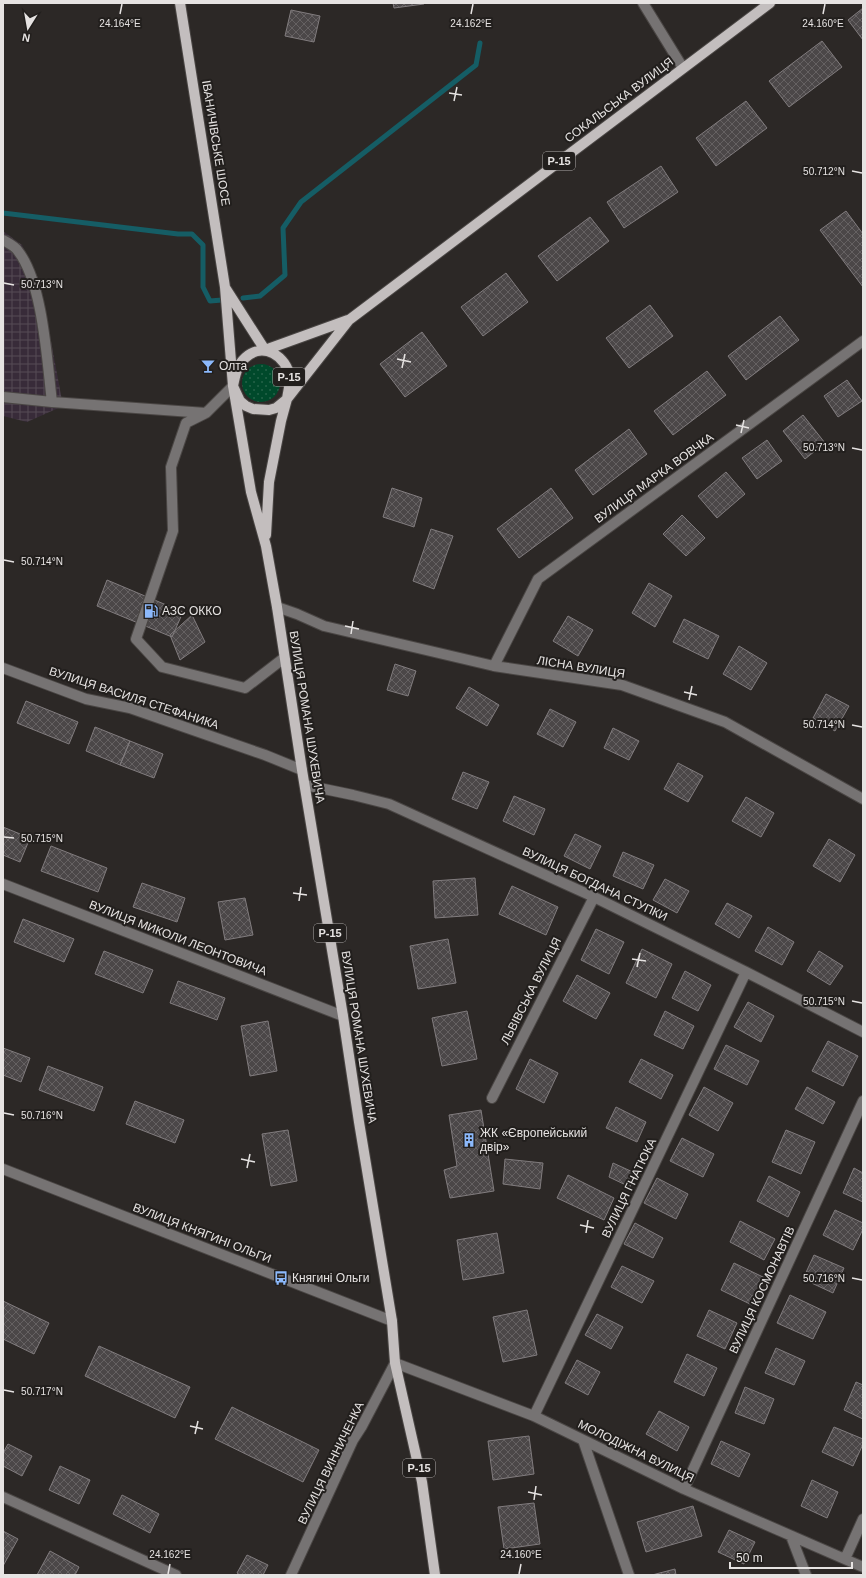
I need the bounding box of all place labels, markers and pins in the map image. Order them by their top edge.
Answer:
bar icon: Олта [200,358,216,374]
place label: Олта [219,359,248,373]
fuel station icon: АЗС ОККО [143,603,159,619]
place label: АЗС ОККО [162,604,222,618]
place label: ЖК «Європейський двір» [480,1126,587,1154]
building icon: ЖК «Європейський двір» [461,1132,477,1148]
bus stop icon: Княгині Ольги [273,1270,289,1286]
place label: Княгині Ольги [292,1271,369,1285]

